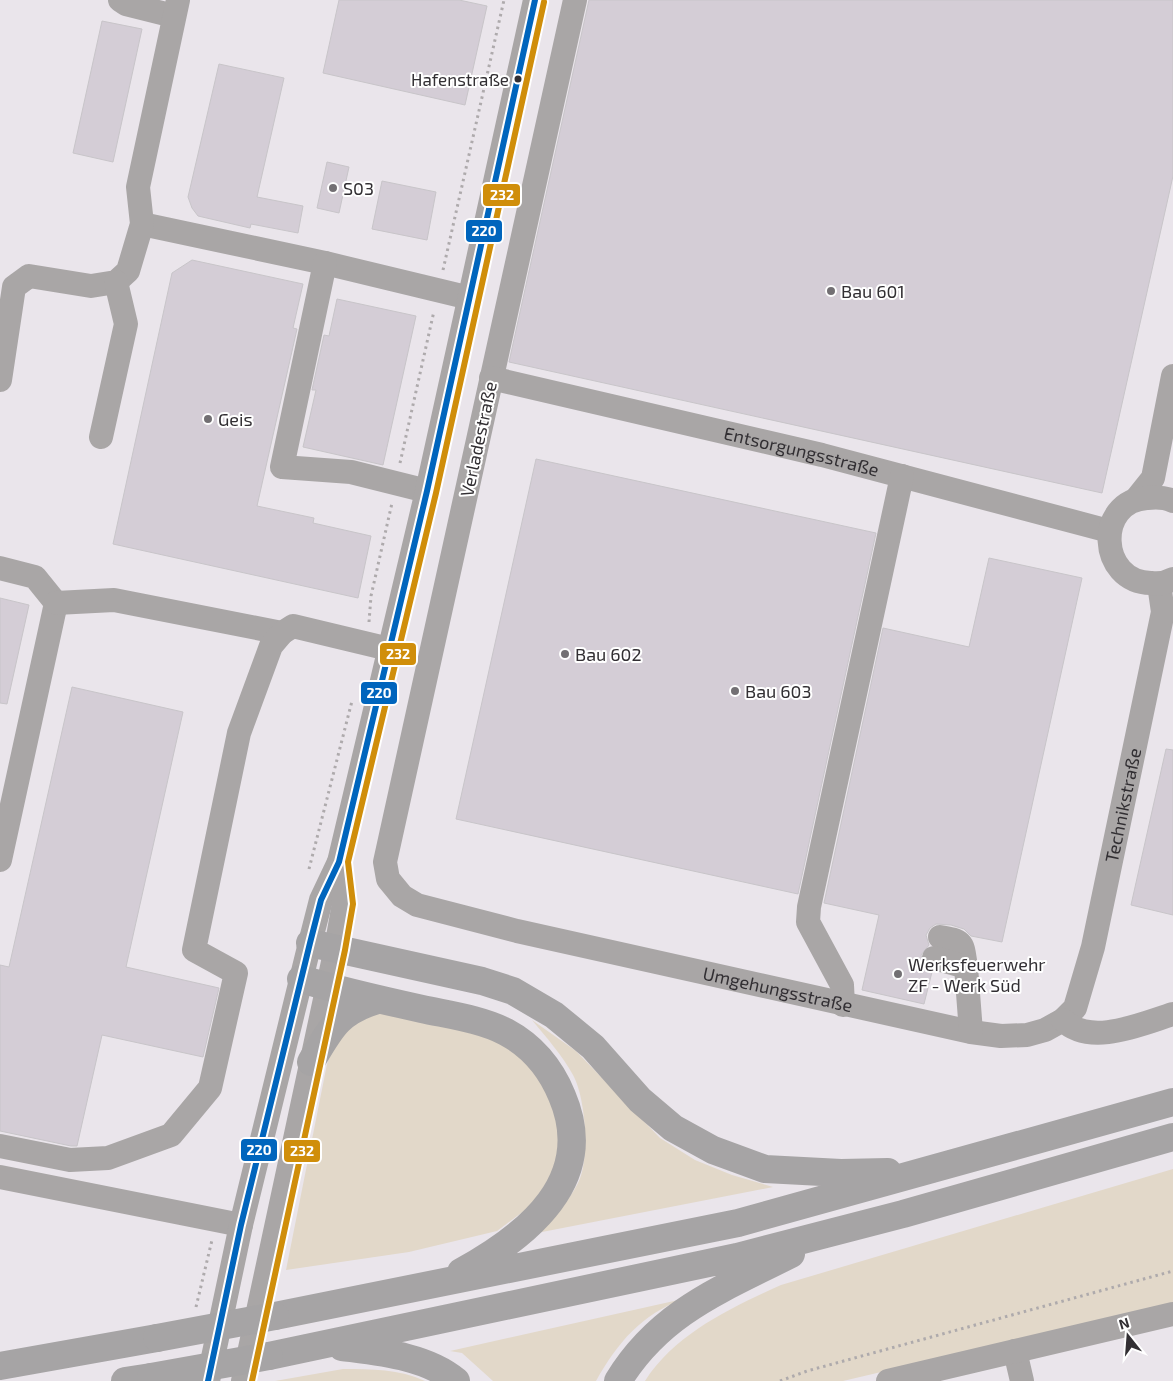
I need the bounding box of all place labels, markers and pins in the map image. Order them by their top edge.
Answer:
place label: Hafenstraße [411,69,509,89]
marker: Hafenstraße [513,74,523,84]
place label: S03 [343,177,374,199]
marker: S03 [327,182,339,194]
place label: Bau 601 [841,280,905,302]
marker: Bau 601 [825,285,837,297]
place label: Geis [218,408,253,430]
marker: Geis [202,413,214,425]
place label: Bau 602 [575,643,642,665]
marker: Bau 602 [559,648,571,660]
place label: Bau 603 [745,680,811,702]
marker: Bau 603 [729,685,741,697]
place label: Werksfeuerwehr ZF - Werk Süd [908,953,1046,996]
marker: Werksfeuerwehr ZF - Werk Süd [892,968,904,980]

